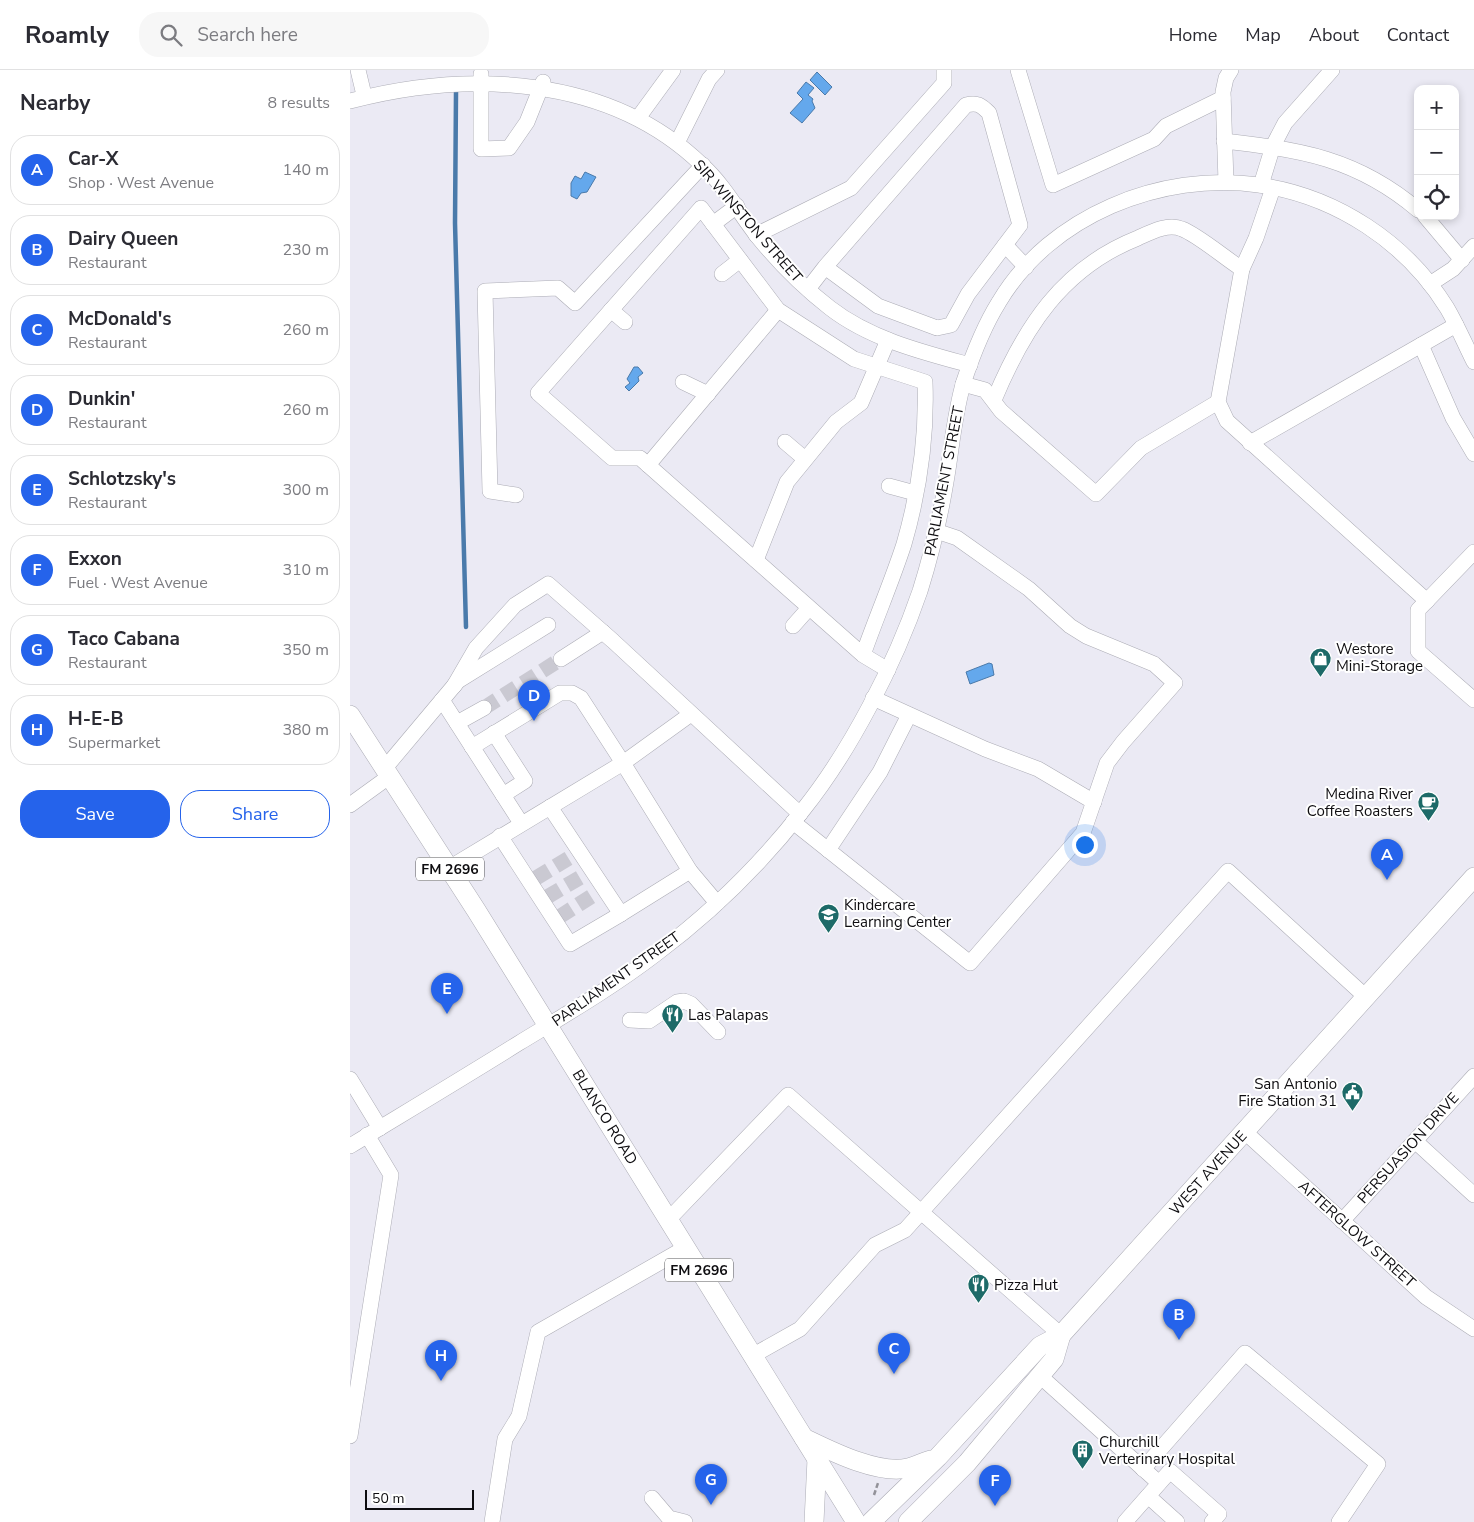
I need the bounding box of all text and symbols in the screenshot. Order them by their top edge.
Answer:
search box [139,12,489,57]
text: Roamly [25,19,109,51]
icon: search [157,21,185,49]
text: Search here [197,22,298,48]
text: Home [1169,23,1217,47]
text: Map [1245,23,1281,47]
text: About [1309,23,1359,47]
text: Contact [1387,23,1449,47]
map controls [1414,85,1459,220]
button: + [1414,85,1459,130]
text: Nearby [20,89,90,117]
text: 8 results [268,92,330,114]
button: − [1414,130,1459,175]
text: Car-X [68,146,119,172]
street label: SIR WINSTON STREET [689,155,807,287]
text: A [31,159,43,181]
text: 140 m [282,159,329,181]
text: Shop · West Avenue [68,172,214,194]
button: locate [1414,175,1459,220]
text: Dairy Queen [68,226,179,252]
text: B [31,239,43,261]
text: 230 m [282,239,329,261]
text: Restaurant [68,252,147,274]
text: McDonald's [68,306,172,332]
text: C [32,319,42,341]
text: 260 m [282,319,329,341]
text: Restaurant [68,332,147,354]
text: Dunkin' [68,386,135,412]
text: D [31,399,43,421]
text: 260 m [282,399,329,421]
street label: PARLIAMENT STREET [920,404,968,558]
text: Restaurant [68,412,147,434]
text: Schlotzsky's [68,466,176,492]
text: E [32,479,42,501]
text: 300 m [282,479,329,501]
text: Restaurant [68,492,147,514]
text: Exxon [68,546,122,572]
text: F [33,559,42,581]
text: 310 m [282,559,329,581]
text: Fuel · West Avenue [68,572,208,594]
text: Taco Cabana [68,626,180,652]
text: G [31,639,43,661]
text: 350 m [282,639,329,661]
place label: Westore Mini-Storage [1336,639,1423,676]
shop icon: Westore Mini-Storage [1308,646,1332,677]
text: Restaurant [68,652,147,674]
pin: D [518,680,550,721]
text: H-E-B [68,706,124,732]
text: H [31,719,43,741]
text: 380 m [282,719,329,741]
text: Supermarket [68,732,160,754]
place label: Medina River Coffee Roasters [1307,784,1414,821]
button: Save [20,790,170,838]
button: Share [180,790,330,838]
cafe icon: Medina River Coffee Roasters [1417,791,1441,822]
your location [1072,832,1098,858]
pin: A [1371,839,1403,880]
road number: FM 2696 [416,858,484,881]
place label: Kindercare Learning Center [844,895,952,932]
school or university icon: Kindercare Learning Center [816,902,840,933]
street label: PARLIAMENT STREET [548,927,684,1031]
pin: E [431,973,463,1014]
restaurant icon: Las Palapas [660,1003,684,1034]
place label: Las Palapas [688,1005,769,1025]
street label: BLANCO ROAD [568,1066,642,1168]
place label: San Antonio Fire Station 31 [1238,1074,1337,1111]
public building icon: San Antonio Fire Station 31 [1341,1081,1365,1112]
street label: PERSUASION DRIVE [1353,1088,1463,1208]
street label: WEST AVENUE [1165,1127,1251,1219]
street label: AFTERGLOW STREET [1294,1176,1420,1292]
road number: FM 2696 [665,1258,733,1282]
restaurant icon: Pizza Hut [966,1273,990,1304]
place label: Pizza Hut [994,1275,1058,1295]
pin: B [1163,1299,1195,1340]
pin: C [878,1333,910,1374]
pin: H [425,1340,457,1381]
place label: Churchill Verterinary Hospital [1098,1432,1235,1469]
building icon: Churchill Verterinary Hospital [1071,1439,1095,1470]
pin: G [695,1464,727,1505]
pin: F [979,1465,1011,1506]
scale bar [365,1487,474,1510]
text: 50 m [372,1489,404,1508]

